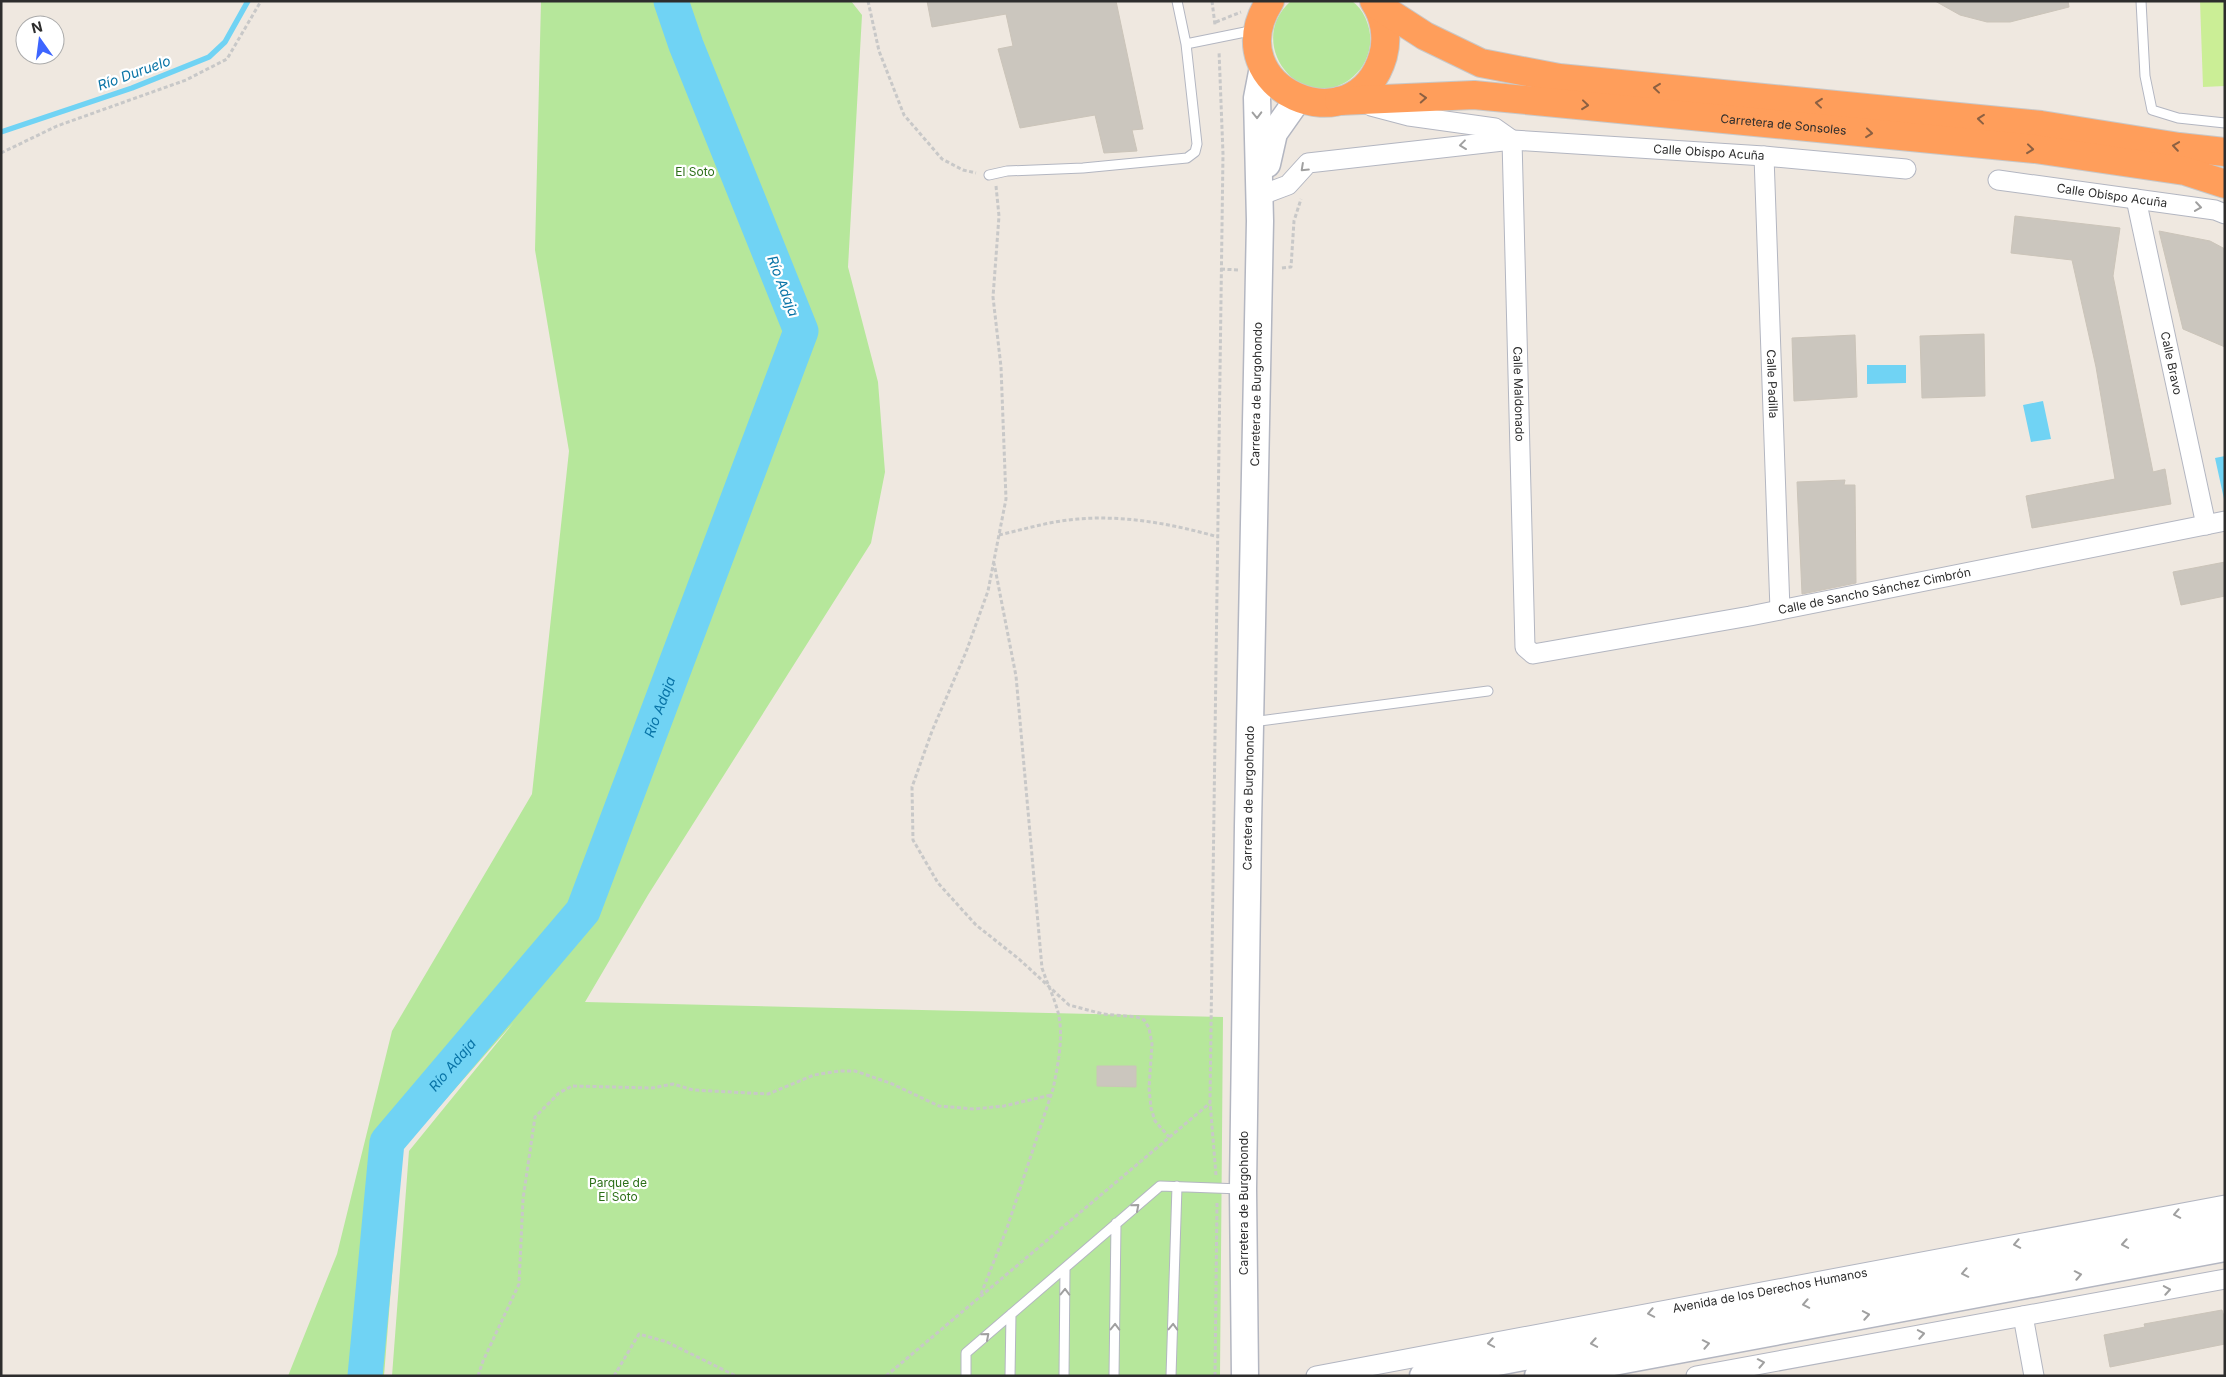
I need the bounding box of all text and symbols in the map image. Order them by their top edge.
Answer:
north arrow [15,15,65,65]
text: N [30,17,44,36]
water label: Río Duruelo [95,51,173,94]
one-way arrow [1653,82,1661,93]
one-way arrow [1419,92,1427,103]
one-way arrow [1815,98,1823,109]
one-way arrow [1581,99,1589,110]
street label: Carretera de Sonsoles [1720,111,1847,138]
one-way arrow [1252,112,1262,120]
one-way arrow [1976,114,1984,125]
one-way arrow [1865,127,1873,138]
one-way arrow [1459,139,1467,150]
street label: Calle Obispo Acuña [1653,141,1765,163]
one-way arrow [2172,142,2181,152]
one-way arrow [2027,143,2035,154]
one-way arrow [1301,163,1310,172]
park label: El Soto [675,164,715,179]
street label: Calle Obispo Acuña [2056,180,2168,210]
one-way arrow [2194,202,2203,212]
water label: Río Adaja [764,253,803,319]
street label: Carretera de Burgohondo [1247,322,1265,467]
street label: Calle Bravo [2158,330,2186,396]
street label: Calle Maldonado [1510,346,1528,442]
street label: Calle Padilla [1764,349,1781,419]
street label: Calle de Sancho Sánchez Cimbrón [1777,564,1972,617]
water label: Río Adaja [640,674,679,740]
street label: Carretera de Burgohondo [1239,726,1257,870]
water label: Río Adaja [425,1035,479,1094]
street label: Carretera de Burgohondo [1236,1131,1251,1275]
park label: Parque de El Soto [589,1175,647,1204]
one-way arrow [1130,1204,1139,1213]
one-way arrow [2172,1208,2181,1219]
one-way arrow [2121,1238,2130,1248]
one-way arrow [2013,1239,2022,1249]
street label: Avenida de los Derechos Humanos [1671,1264,1869,1316]
one-way arrow [1961,1268,1970,1278]
one-way arrow [2073,1271,2082,1281]
one-way arrow [2163,1285,2172,1295]
one-way arrow [1060,1288,1070,1296]
one-way arrow [1801,1298,1810,1308]
one-way arrow [1647,1308,1656,1318]
one-way arrow [1862,1310,1871,1320]
one-way arrow [1110,1323,1120,1330]
one-way arrow [1168,1323,1178,1330]
one-way arrow [1917,1330,1926,1340]
one-way arrow [980,1333,989,1342]
one-way arrow [1590,1337,1599,1348]
one-way arrow [1487,1338,1496,1348]
one-way arrow [1702,1340,1711,1350]
one-way arrow [1757,1358,1766,1369]

